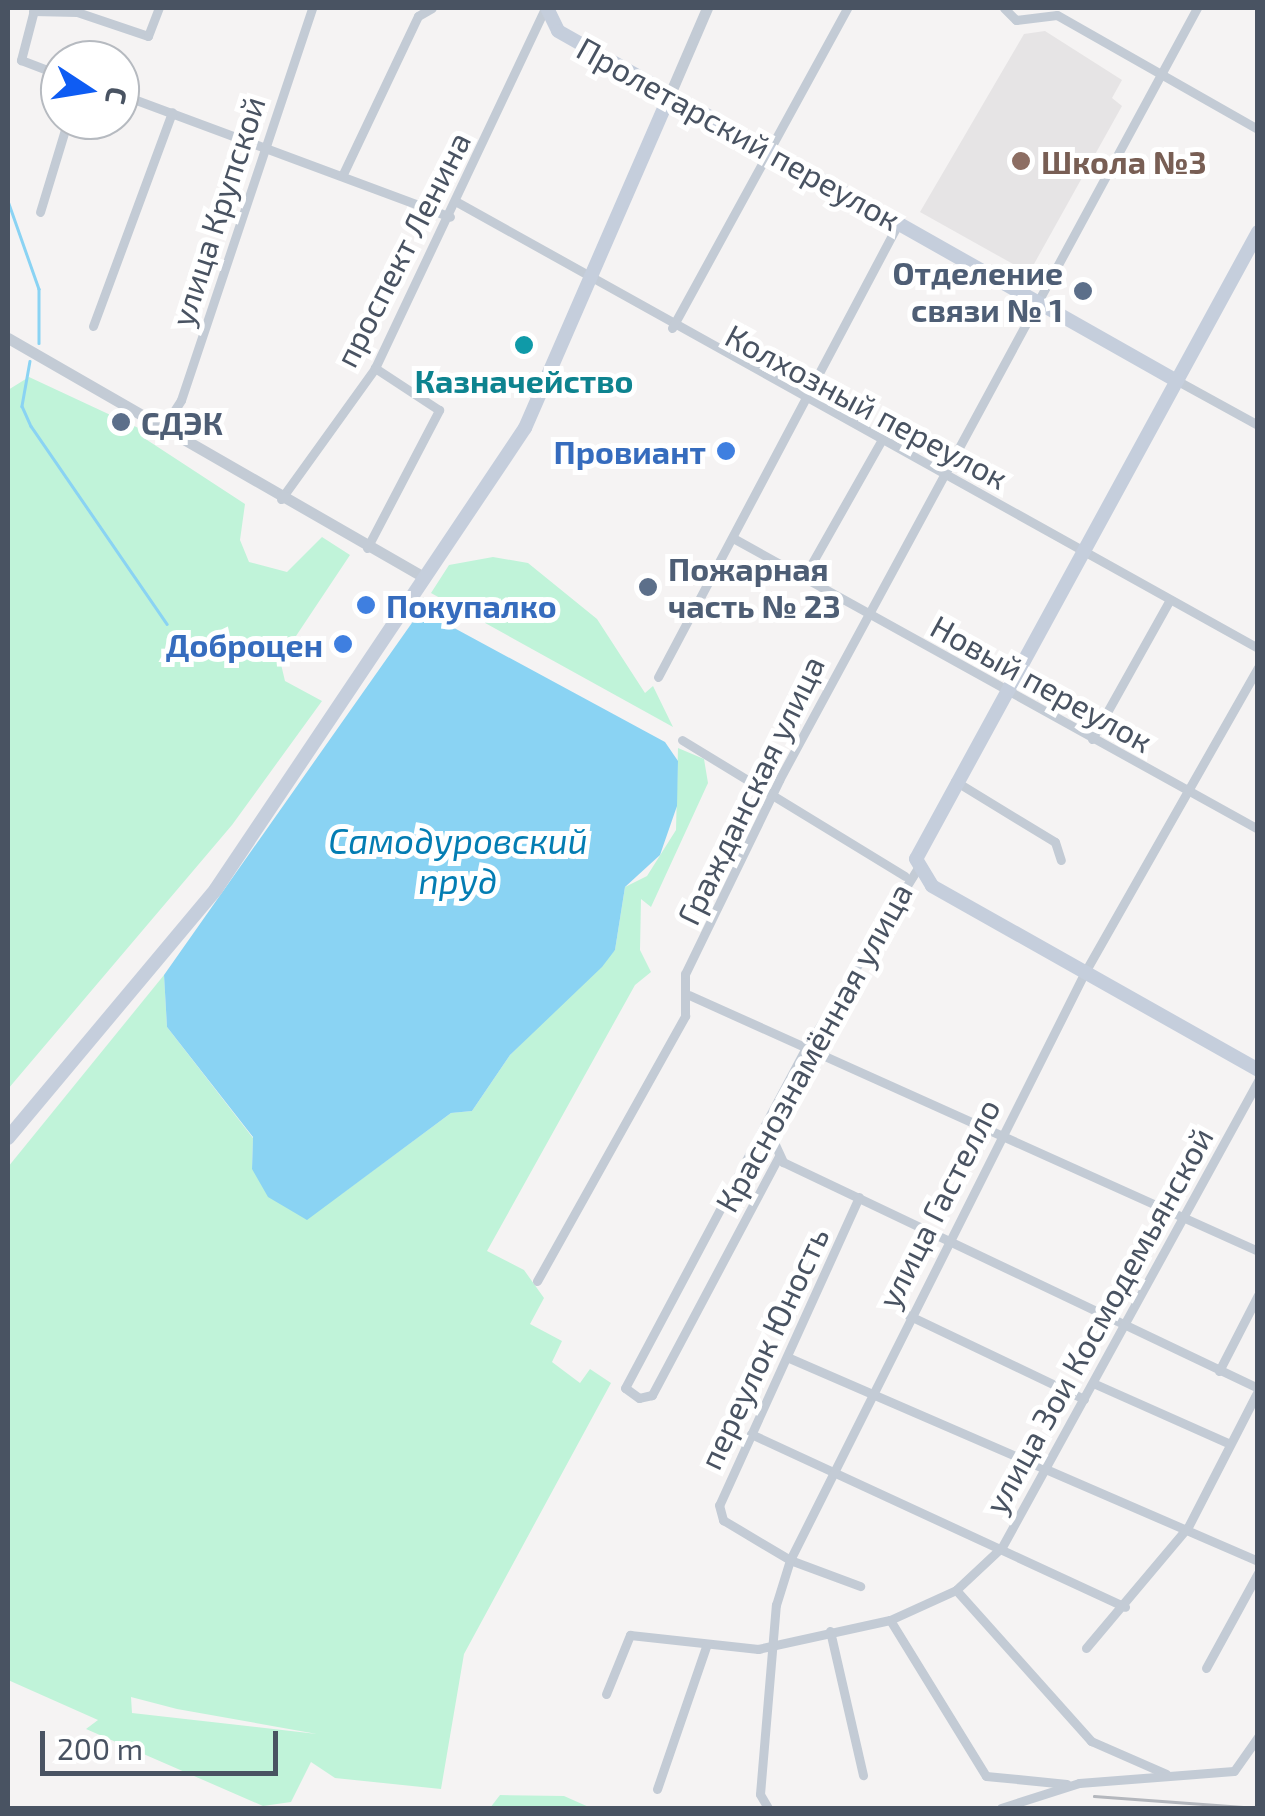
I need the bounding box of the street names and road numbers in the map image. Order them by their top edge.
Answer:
street label: Пролетарский переулок [571,28,907,238]
street label: улица Крупской [162,91,272,331]
street label: проспект Ленина [326,125,478,373]
street label: Колхозный переулок [719,315,1015,497]
street label: Новый переулок [925,606,1159,760]
street label: Гражданская улица [668,649,832,931]
street label: Краснознамённая улица [707,876,919,1218]
street label: улица Гастелло [869,1092,1007,1314]
street label: улица Зои Космодемьянской [976,1120,1220,1520]
street label: переулок Юность [690,1221,836,1475]

